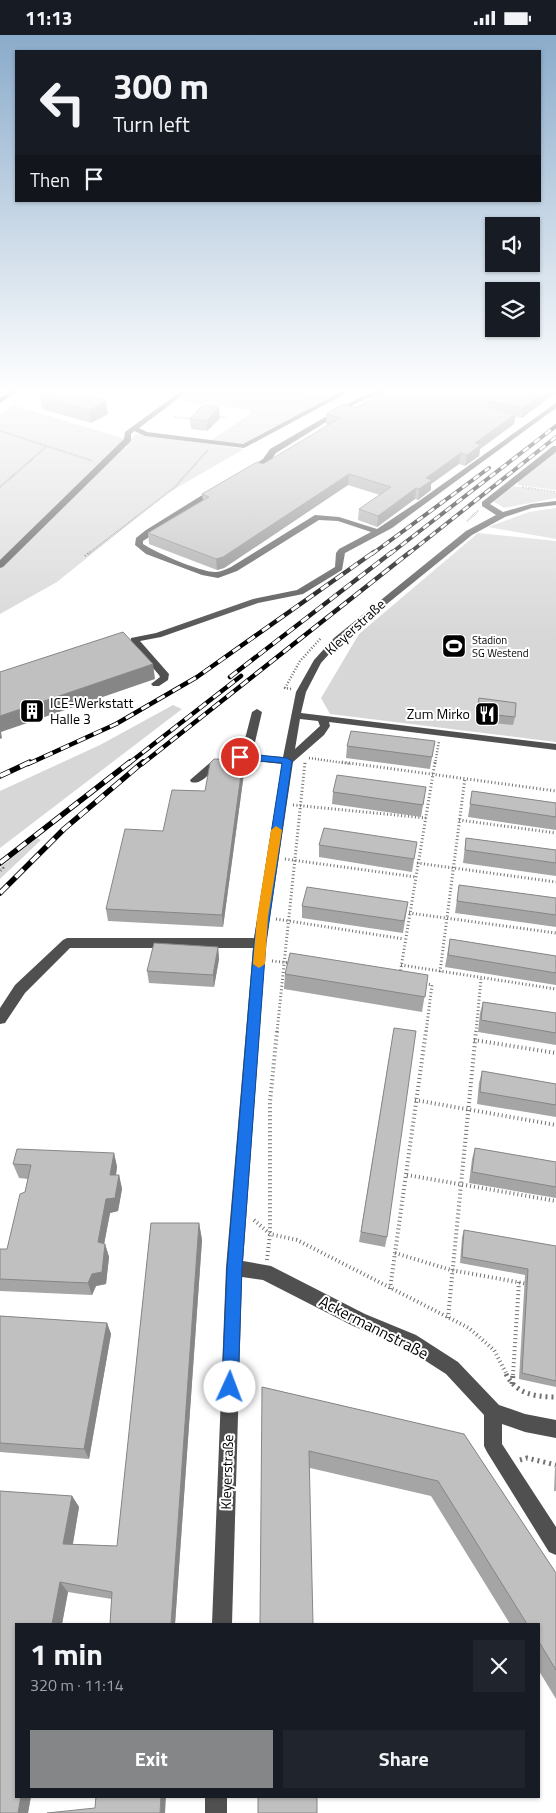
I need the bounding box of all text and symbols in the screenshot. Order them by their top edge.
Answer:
text: 11:13 [25,3,72,32]
text: 300 m [113,59,209,113]
icon: left [30,70,95,135]
text: Turn left [113,107,190,141]
text: Then [30,165,70,194]
icon: arrive [80,165,108,193]
map controls [485,217,540,337]
button: sound [485,217,540,272]
button: layers [485,282,540,337]
street label: Kleyerstraße [320,594,390,660]
place label: Stadion SG Westend [472,632,529,661]
sports icon: Stadion SG Westend [441,633,467,659]
place label: ICE-Werkstatt Halle 3 [50,692,133,729]
building icon: ICE-Werkstatt Halle 3 [19,698,45,724]
restaurant icon: Zum Mirko [474,701,500,727]
place label: Zum Mirko [407,703,470,724]
pin [219,736,261,778]
icon: arrive [226,743,254,771]
street label: Ackermannstraße [315,1289,433,1365]
position arrow [203,1360,255,1412]
street label: Kleyerstraße [215,1434,238,1510]
text: 1 min [30,1631,103,1677]
button: close [473,1640,525,1692]
text: 320 m · 11:14 [30,1673,124,1697]
button: Exit [30,1730,273,1788]
button: Share [283,1730,525,1788]

